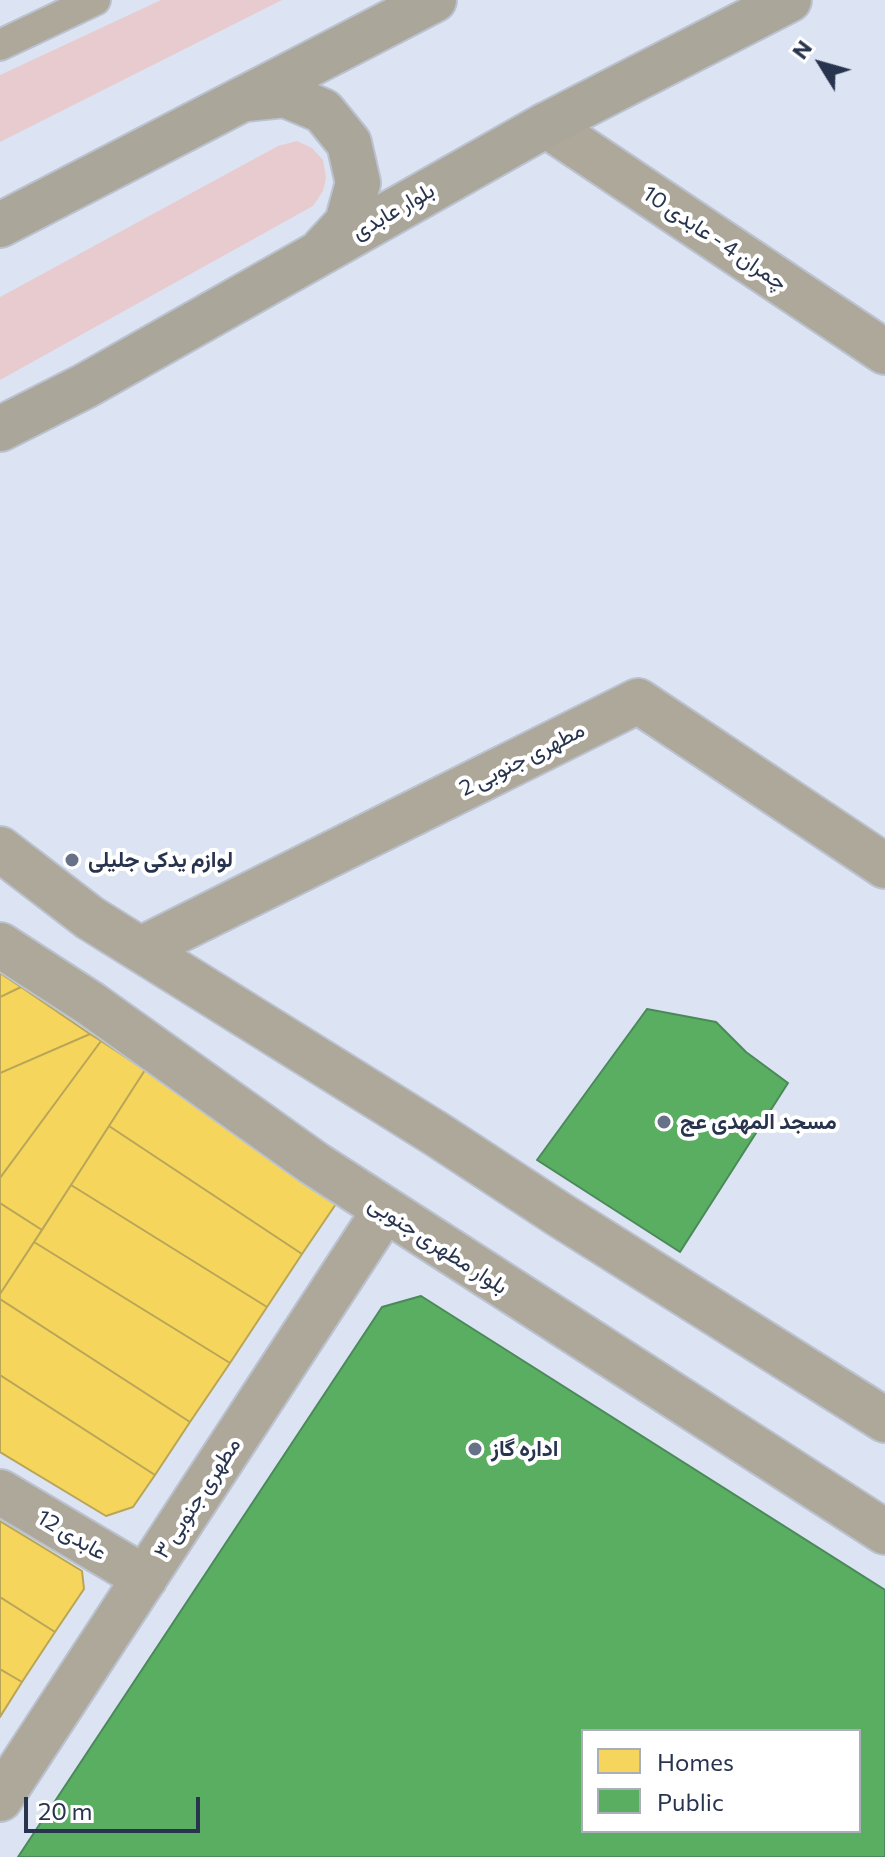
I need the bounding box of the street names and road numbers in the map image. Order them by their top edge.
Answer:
street label: بلوار عابدی [347,177,439,245]
street label: چمران 4 - عابدی 10 [638,180,792,296]
street label: مطهری جنوبی 2 [455,716,589,802]
street label: بلوار مطهری جنوبی [363,1190,513,1300]
street label: مطهری جنوبی ۳ [148,1432,246,1564]
street label: عابدی 12 [32,1504,112,1566]

